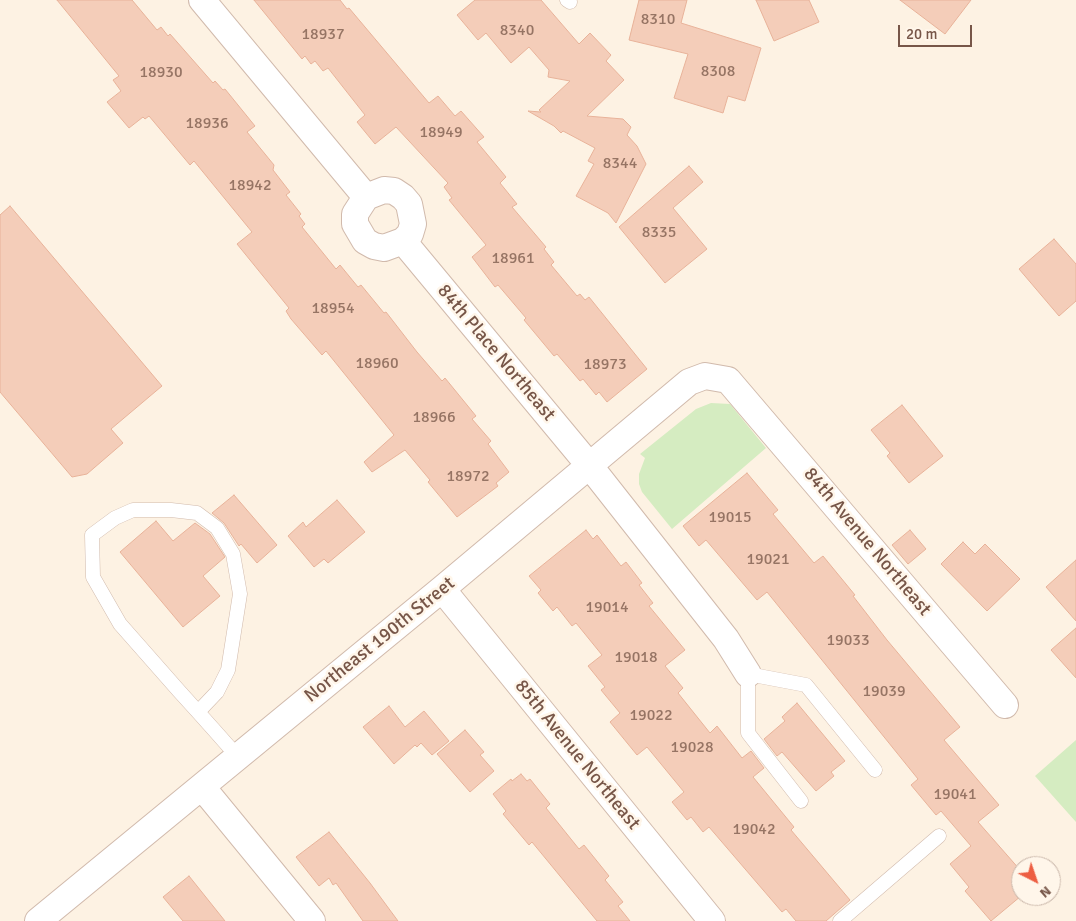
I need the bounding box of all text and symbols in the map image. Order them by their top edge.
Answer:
house number: 8310 [641,10,675,30]
scale bar [901,15,975,47]
house number: 8340 [500,21,534,41]
house number: 18937 [301,25,345,45]
text: 20 m [906,25,937,43]
house number: 8308 [701,62,735,82]
house number: 18930 [139,63,183,83]
house number: 18936 [185,114,229,134]
house number: 18949 [419,123,463,143]
house number: 8344 [603,154,637,174]
house number: 18942 [228,176,272,196]
house number: 8335 [642,223,676,243]
house number: 18961 [491,249,535,269]
street label: 84th Place Northeast [432,280,560,426]
house number: 18954 [311,299,355,319]
house number: 18960 [355,354,399,374]
house number: 18973 [583,355,627,375]
house number: 18966 [412,408,456,428]
street label: 84th Avenue Northeast [798,463,936,621]
house number: 18972 [446,467,490,487]
house number: 19015 [708,508,752,528]
house number: 19021 [746,550,790,570]
street label: Northeast 190th Street [300,572,460,708]
house number: 19014 [585,598,629,618]
house number: 19033 [826,631,870,651]
house number: 19018 [614,648,658,668]
street label: 85th Avenue Northeast [509,675,645,835]
house number: 19039 [862,682,906,702]
house number: 19022 [629,706,673,726]
house number: 19028 [670,738,714,758]
house number: 19041 [933,785,977,805]
house number: 19042 [732,820,776,840]
north arrow [1011,856,1061,906]
text: N [1036,882,1055,902]

